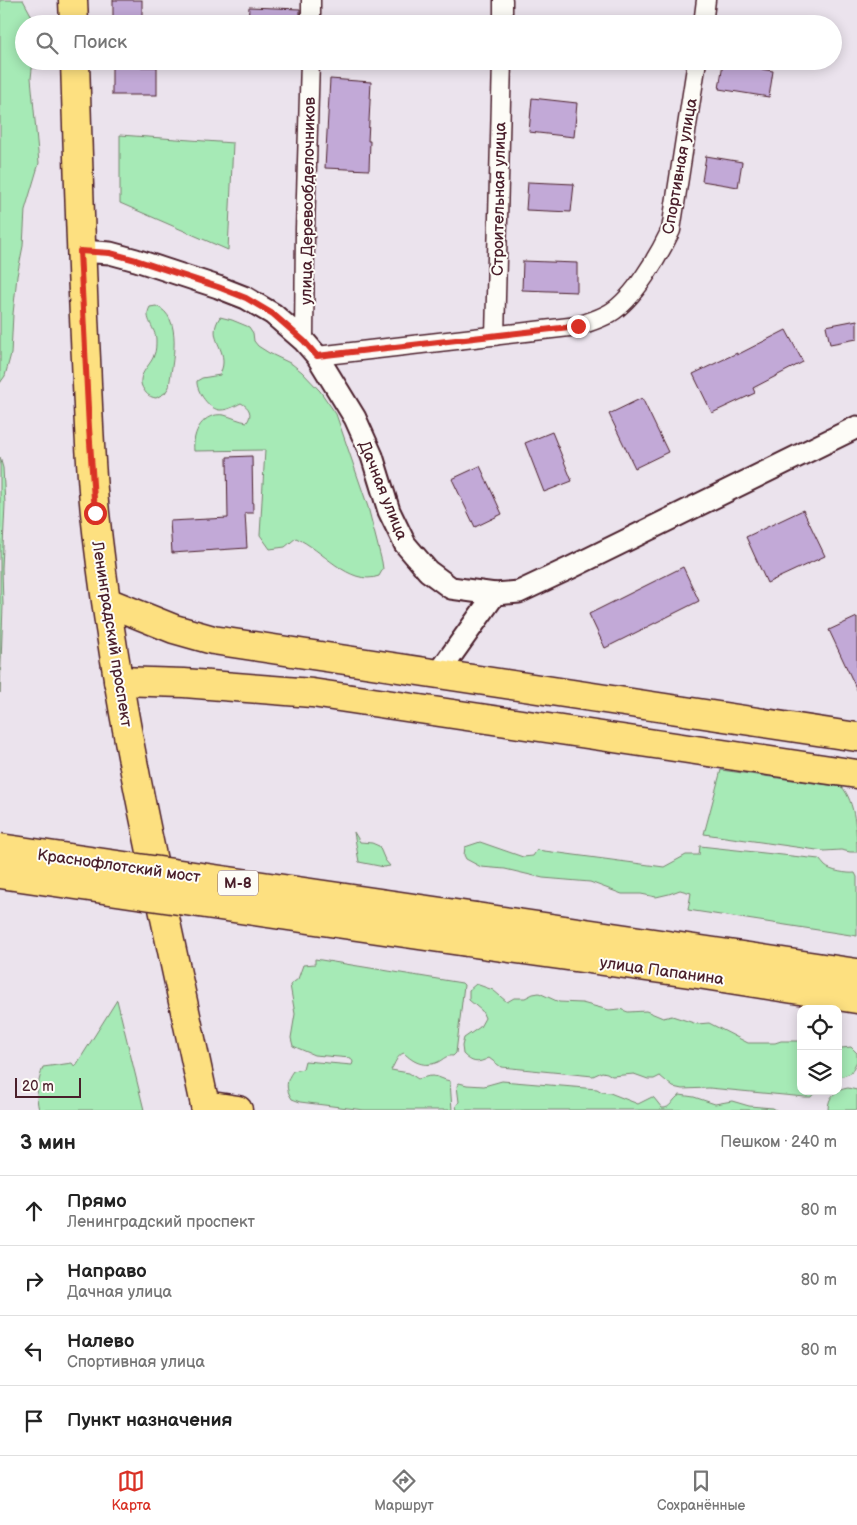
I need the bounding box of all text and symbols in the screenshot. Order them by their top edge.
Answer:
search box [15,15,842,70]
icon: search [33,29,61,57]
text: Поиск [73,31,127,54]
street label: улица Деревообделочников [297,96,320,305]
street label: Спортивная улица [659,96,702,236]
street label: Строительная улица [489,121,510,276]
route end [567,315,590,338]
street label: Дачная улица [354,438,411,543]
route start [84,502,107,525]
street label: Ленинградский проспект [87,539,136,729]
street label: Краснофлотский мост [36,846,202,887]
road number: М-8 [218,870,258,896]
street label: улица Папанина [598,953,726,990]
map controls [797,1005,842,1095]
button: locate [797,1005,842,1050]
button: layers [797,1050,842,1095]
scale bar [15,1075,81,1098]
text: 20 m [22,1078,54,1095]
text: 3 мин [20,1130,76,1155]
text: Пешком · 240 m [720,1133,837,1152]
text: Прямо [67,1190,127,1213]
icon: ahead [20,1197,48,1225]
text: 80 m [801,1201,837,1220]
text: Ленинградский проспект [67,1213,255,1232]
text: Направо [67,1260,147,1283]
icon: right [20,1267,48,1295]
text: 80 m [801,1271,837,1290]
text: Дачная улица [67,1283,172,1302]
text: Налево [67,1330,134,1353]
icon: left [20,1337,48,1365]
text: 80 m [801,1341,837,1360]
text: Спортивная улица [67,1353,205,1372]
icon: arrive [20,1407,48,1435]
text: Пункт назначения [67,1409,232,1432]
tab: Карта [112,1467,151,1514]
tab: Маршрут [374,1467,434,1514]
tab: Сохранённые [657,1467,745,1514]

